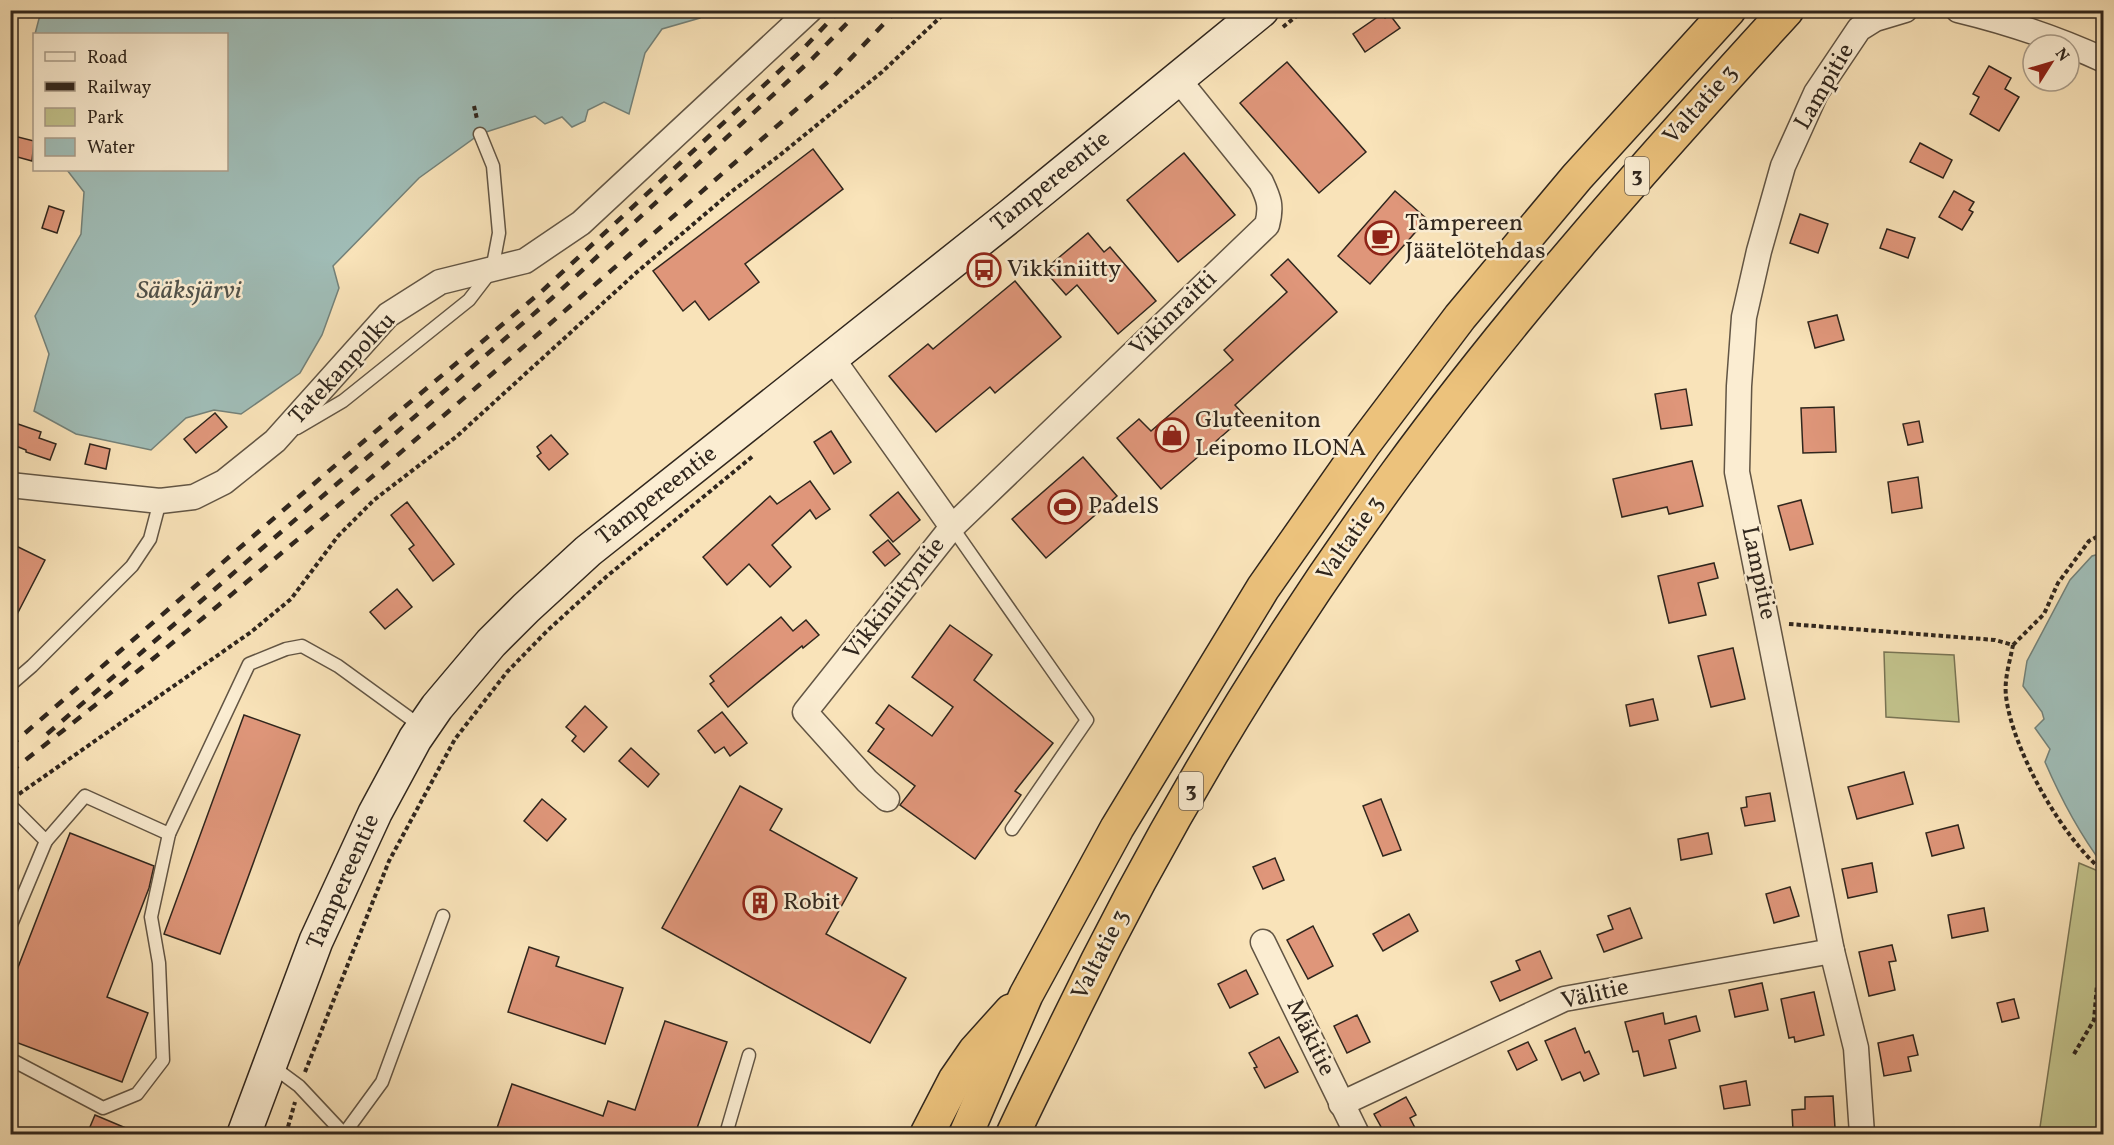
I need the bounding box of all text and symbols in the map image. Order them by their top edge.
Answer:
legend [33,33,228,171]
north arrow [2021,33,2081,93]
street label: Lampitie [1787,38,1863,136]
text: N [2049,44,2074,67]
text: Road [87,46,128,71]
street label: Valtatie 3 [1656,57,1746,153]
text: Railway [87,76,151,101]
text: Park [87,106,124,131]
street label: Tampereentie [984,123,1118,241]
text: Water [87,136,135,161]
road number: 3 [1625,157,1649,195]
place label: Tampereen Jäätelötehdas [1405,207,1546,269]
cafe icon: Tampereen Jäätelötehdas [1364,220,1400,256]
bus stop icon: Vikkiniitty [966,252,1002,288]
place label: Vikkiniitty [1007,253,1121,287]
street label: Vikinraitti [1123,263,1225,365]
water label: Sääksjärvi [137,273,242,309]
street label: Tatekanpolku [282,305,404,433]
place label: Gluteeniton Leipomo ILONA [1195,404,1366,466]
shop icon: Gluteeniton Leipomo ILONA [1154,417,1190,453]
street label: Tampereentie [589,438,725,554]
sports icon: PadelS [1047,489,1083,525]
street label: Valtatie 3 [1309,489,1393,589]
place label: PadelS [1088,490,1159,524]
street label: Lampitie [1732,523,1784,623]
street label: Vikkiniityntie [836,530,954,668]
road number: 3 [1179,772,1203,810]
street label: Tampereentie [299,809,389,955]
building icon: Robit [742,885,778,921]
place label: Robit [783,886,840,920]
street label: Valtatie 3 [1064,904,1138,1006]
street label: Välitie [1558,971,1632,1019]
street label: Mäkitie [1277,994,1343,1082]

